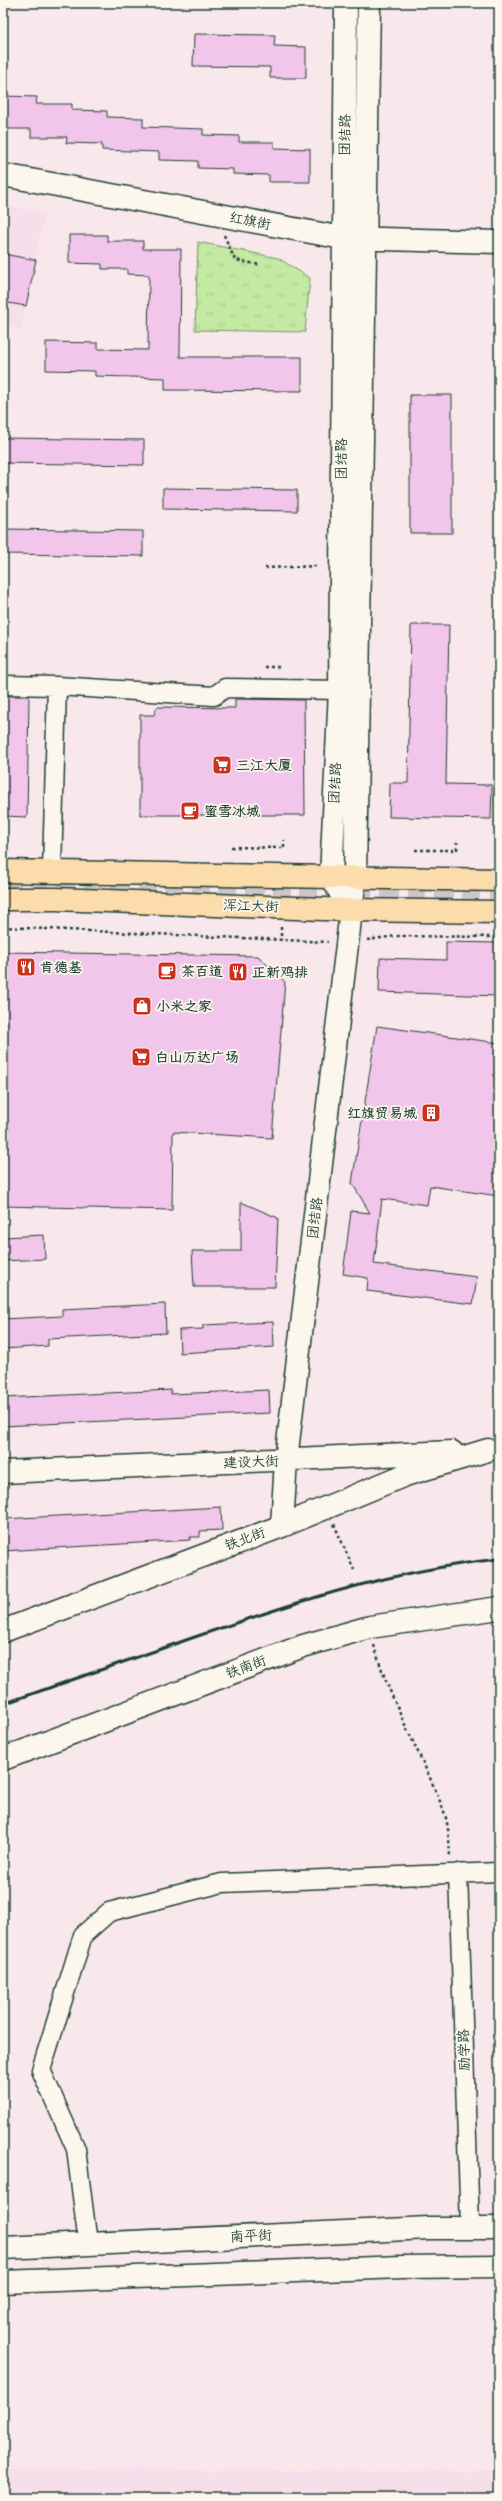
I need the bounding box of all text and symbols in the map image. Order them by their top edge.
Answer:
street label: 团结路 [332,114,358,156]
street label: 红旗街 [227,205,273,237]
street label: 团结路 [329,438,354,480]
place label: 三江大厦 [236,753,292,778]
supermarket icon: 三江大厦 [211,754,233,776]
street label: 团结路 [321,761,349,805]
place label: 蜜雪冰城 [204,799,260,824]
cafe icon: 蜜雪冰城 [179,800,201,822]
street label: 浑江大街 [223,893,279,919]
place label: 肯德基 [40,955,82,980]
restaurant icon: 肯德基 [15,956,37,978]
place label: 茶百道 [181,959,223,984]
cafe icon: 茶百道 [156,960,178,982]
place label: 正新鸡排 [252,960,308,985]
restaurant icon: 正新鸡排 [227,961,249,983]
place label: 小米之家 [156,994,212,1019]
shop icon: 小米之家 [131,995,153,1017]
place label: 白山万达广场 [155,1045,239,1070]
supermarket icon: 白山万达广场 [130,1046,152,1068]
place label: 红旗贸易城 [347,1101,417,1126]
building icon: 红旗贸易城 [420,1102,442,1124]
street label: 团结路 [300,1196,330,1240]
street label: 建设大街 [223,1449,279,1475]
street label: 铁北街 [221,1520,269,1558]
street label: 铁南街 [222,1648,270,1686]
street label: 励学路 [451,2029,477,2071]
street label: 南平街 [229,2222,273,2250]

